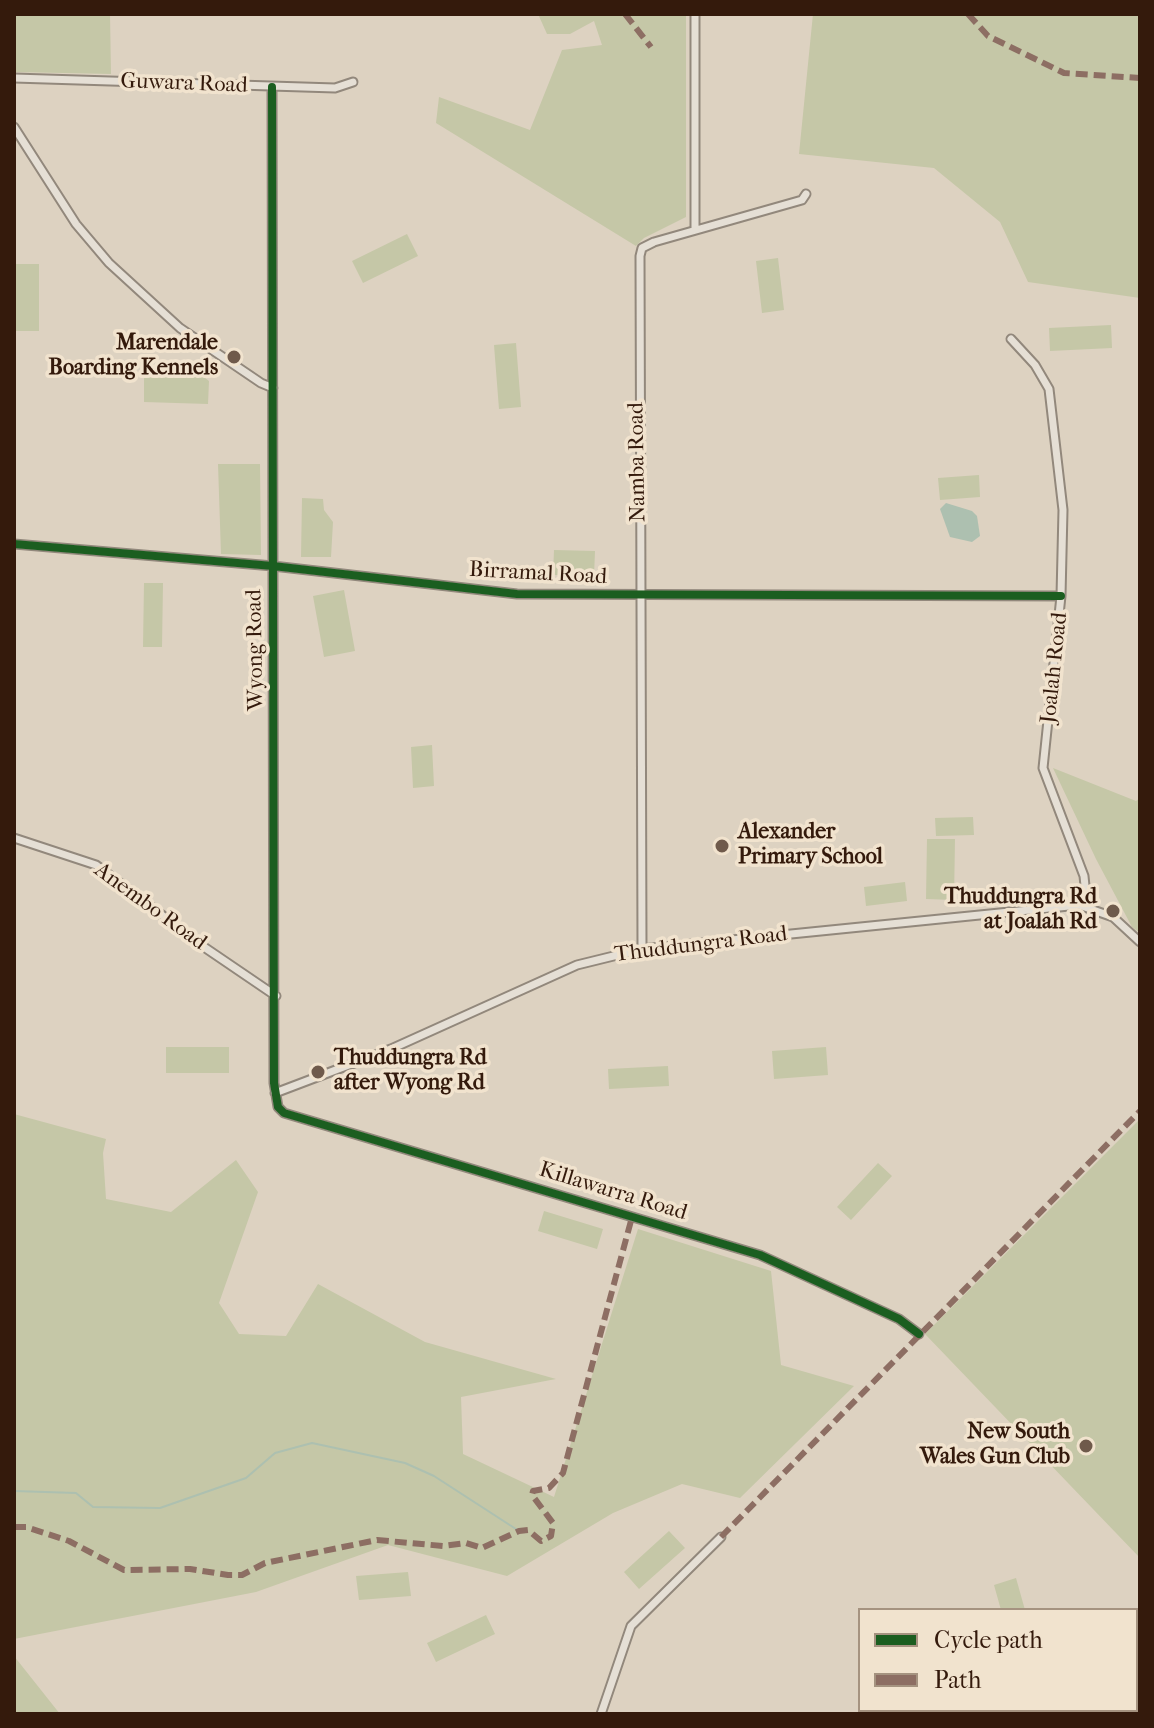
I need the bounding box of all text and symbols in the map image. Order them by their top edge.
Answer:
street label: Guwara Road [120,69,248,99]
place label: Marendale Boarding Kennels [49,331,218,382]
marker: Marendale Boarding Kennels [225,348,243,366]
street label: Namba Road [624,402,652,522]
street label: Birramal Road [468,557,608,591]
street label: Wyong Road [242,589,270,711]
street label: Joalah Road [1036,611,1074,725]
place label: Alexander Primary School [738,820,883,872]
marker: Alexander Primary School [713,837,731,855]
street label: Anembo Road [89,857,211,957]
place label: Thuddungra Rd at Joalah Rd [944,885,1097,936]
marker: Thuddungra Rd at Joalah Rd [1104,902,1122,920]
street label: Thuddungra Road [613,921,789,969]
place label: Thuddungra Rd after Wyong Rd [334,1046,487,1098]
marker: Thuddungra Rd after Wyong Rd [309,1063,327,1081]
street label: Killawarra Road [536,1157,690,1227]
place label: New South Wales Gun Club [920,1420,1070,1472]
marker: New South Wales Gun Club [1077,1437,1095,1455]
legend [858,1608,1138,1712]
text: Cycle path [934,1626,1043,1654]
text: Path [934,1666,981,1694]

